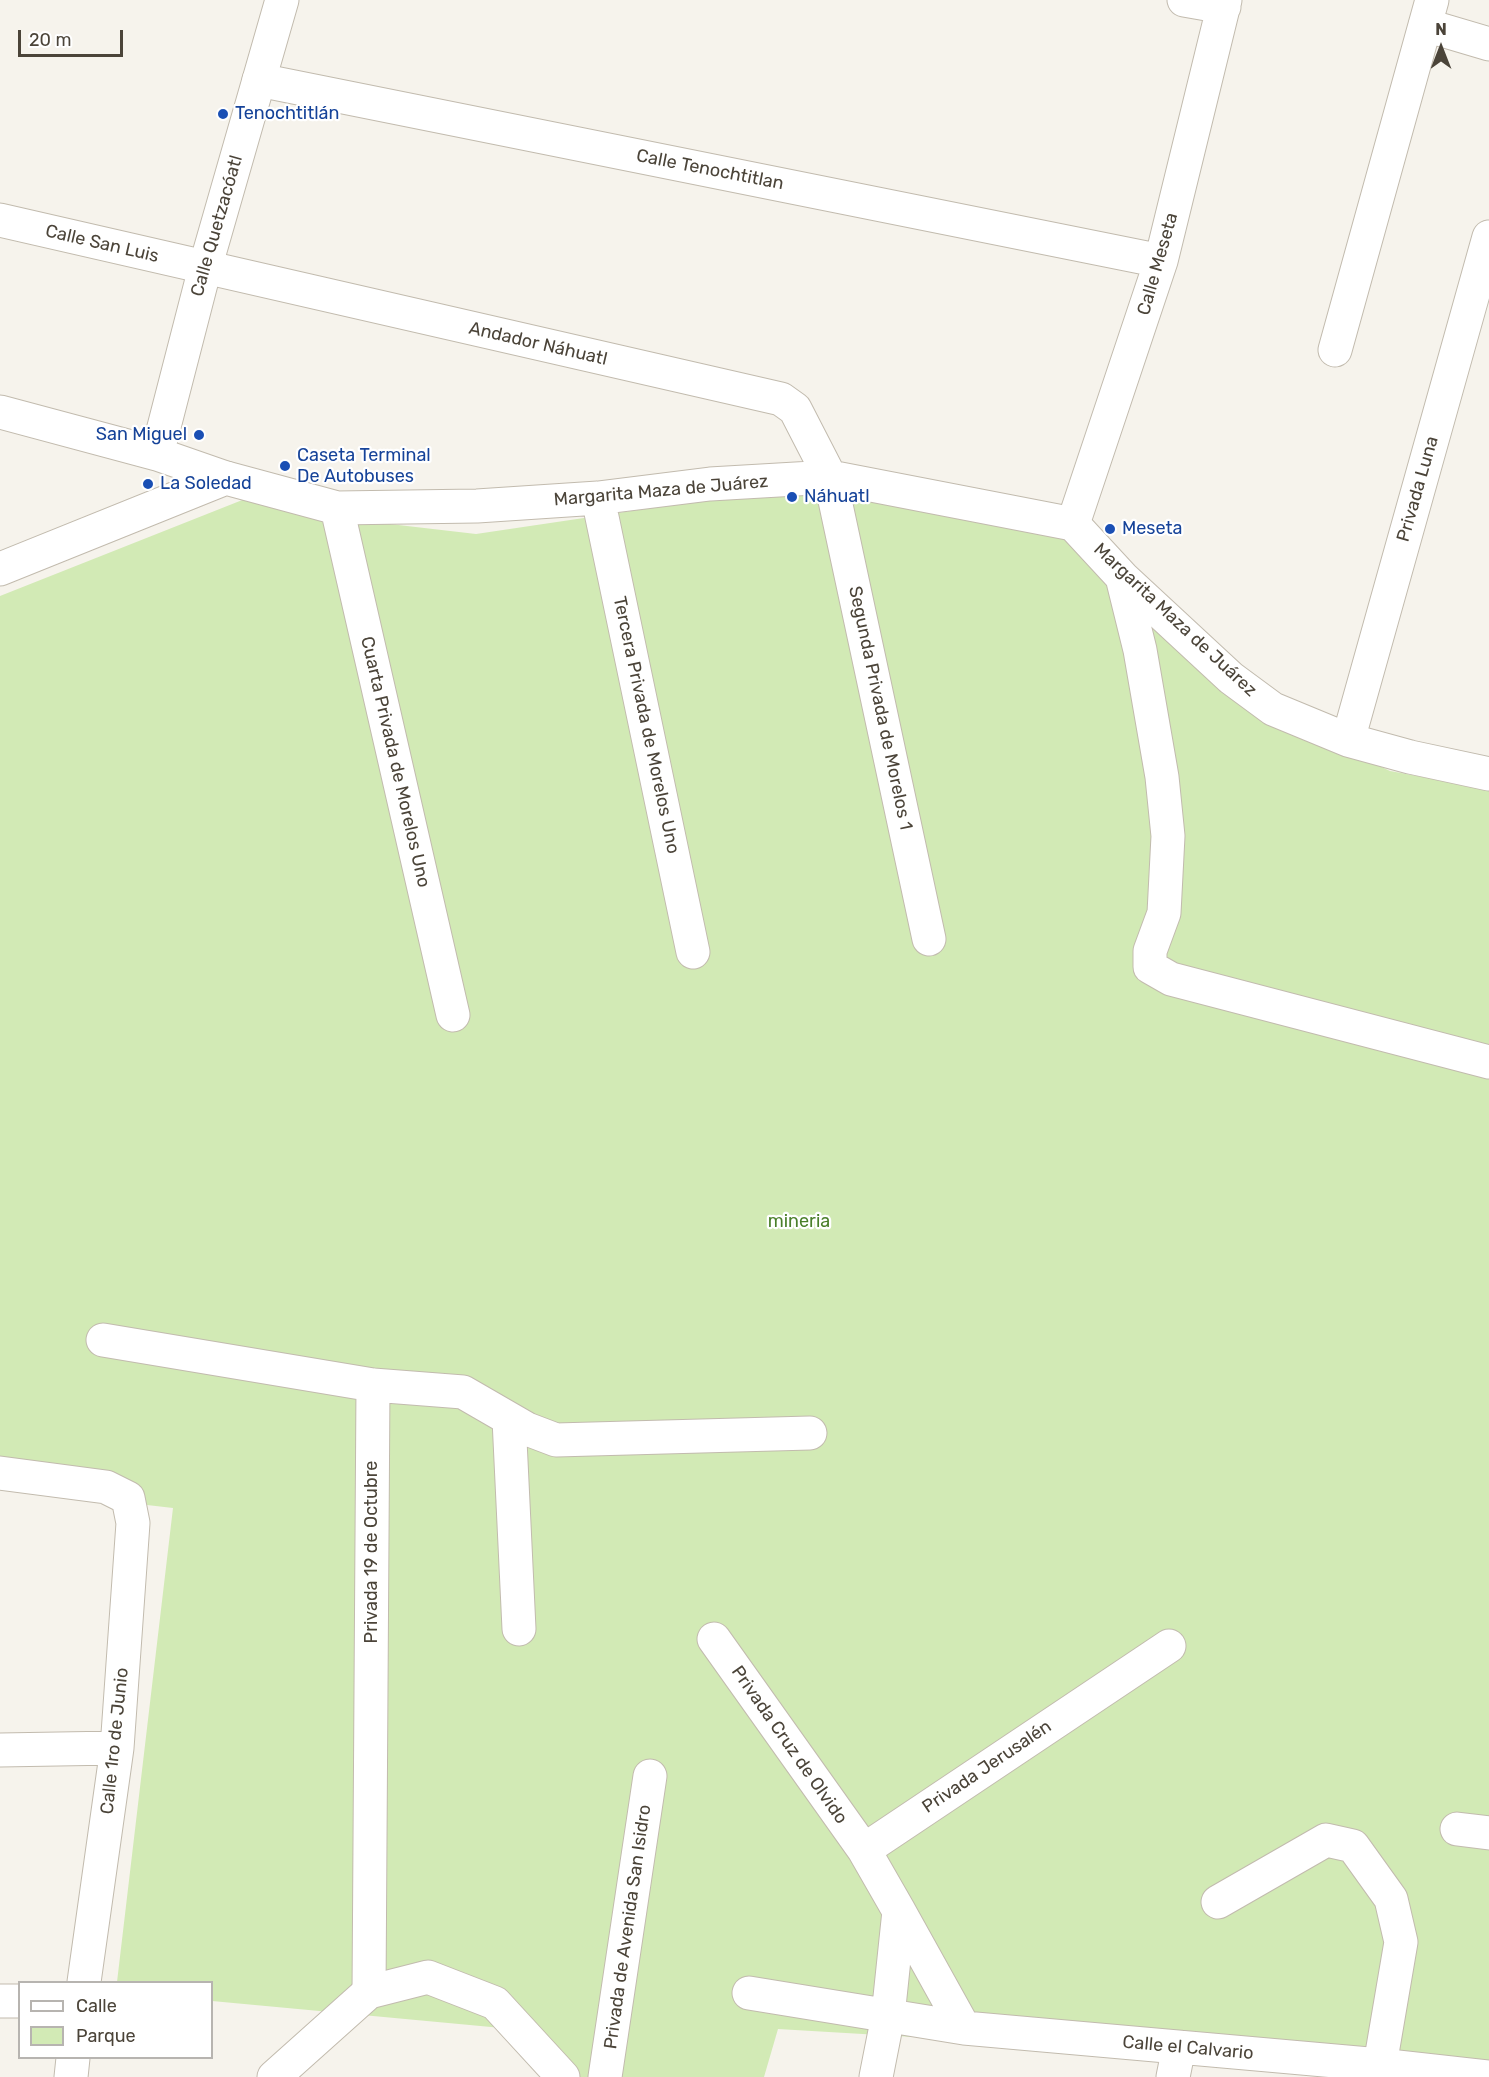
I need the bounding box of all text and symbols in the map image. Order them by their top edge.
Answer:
scale bar [21,18,126,56]
north arrow [1411,18,1471,78]
text: N [1435,20,1447,39]
text: 20 m [29,29,71,51]
place label: Tenochtitlán [235,103,339,125]
marker: Tenochtitlán [216,107,230,121]
street label: Calle Tenochtitlan [635,145,785,195]
street label: Calle Quetzacóatl [187,153,247,299]
street label: Calle Meseta [1133,210,1183,318]
street label: Calle San Luis [43,220,161,268]
street label: Andador Náhuatl [467,318,609,370]
place label: San Miguel [96,424,187,446]
marker: San Miguel [192,428,206,442]
street label: Privada Luna [1393,434,1443,544]
place label: Caseta Terminal De Autobuses [297,445,431,488]
marker: Caseta Terminal De Autobuses [278,459,292,473]
street label: Margarita Maza de Juárez [553,471,769,511]
place label: La Soledad [160,473,252,495]
marker: La Soledad [141,477,155,491]
place label: Náhuatl [804,486,870,508]
marker: Náhuatl [785,490,799,504]
place label: Meseta [1122,518,1183,540]
marker: Meseta [1103,522,1117,536]
street label: Margarita Maza de Juárez [1089,539,1261,701]
street label: Segunda Privada de Morelos 1 [844,584,916,832]
street label: Tercera Privada de Morelos Uno [608,594,684,856]
street label: Cuarta Privada de Morelos Uno [356,634,434,890]
park label: mineria [768,1211,830,1233]
street label: Privada 19 de Octubre [361,1461,383,1643]
street label: Privada Cruz de Olvido [726,1662,852,1828]
street label: Calle 1ro de Junio [97,1667,133,1815]
street label: Privada Jerusalén [918,1716,1056,1818]
street label: Privada de Avenida San Isidro [600,1803,656,2051]
legend [18,1981,213,2059]
text: Calle [76,1995,117,2017]
text: Parque [76,2025,136,2047]
street label: Calle el Calvario [1122,2032,1254,2064]

